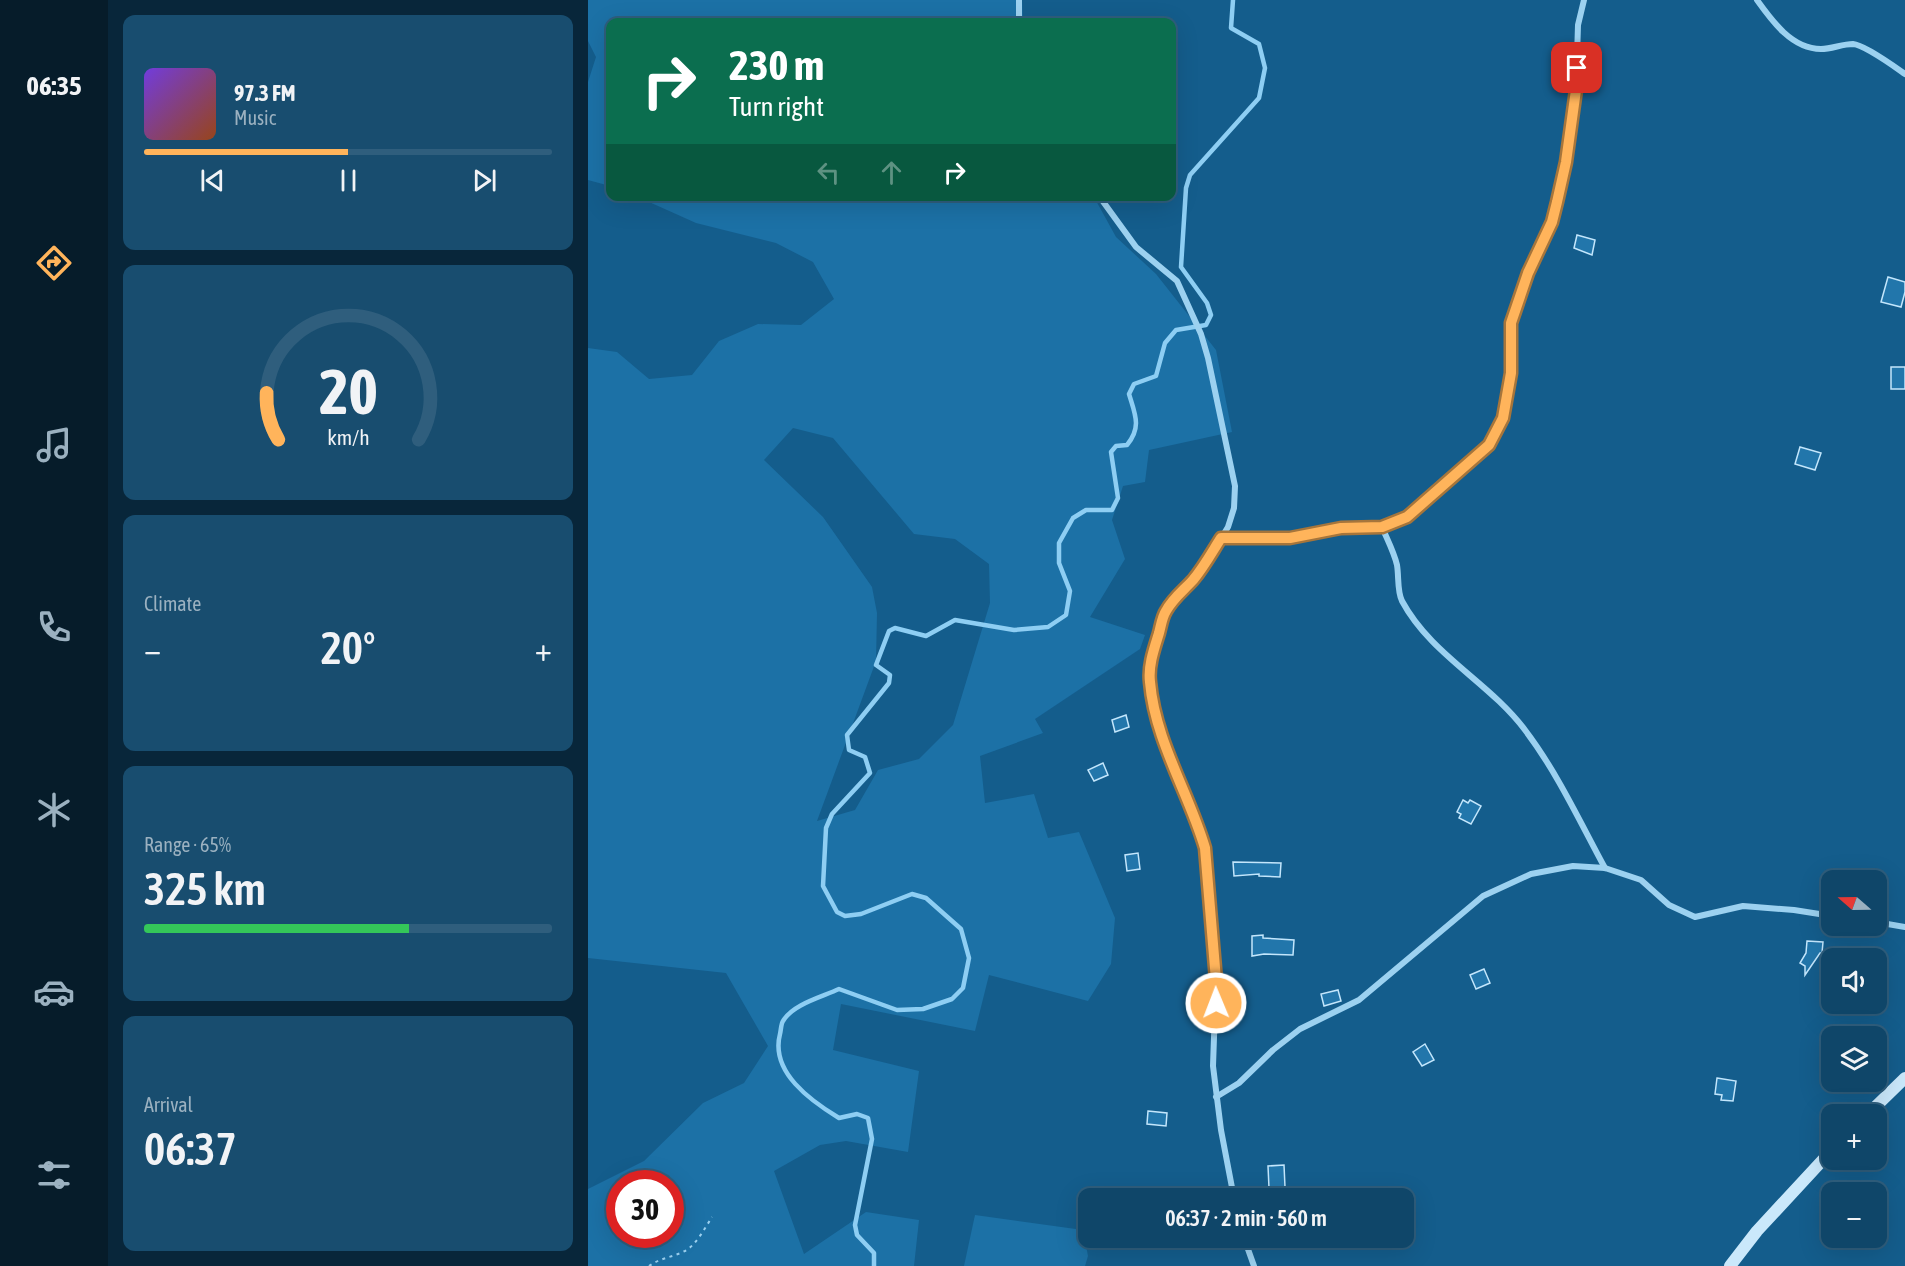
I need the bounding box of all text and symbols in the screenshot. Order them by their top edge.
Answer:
text: 230 m [729,41,824,89]
icon: right [630,42,708,120]
pin [1551,42,1602,93]
icon: arrive [1560,51,1593,84]
text: 06:35 [26,70,82,101]
text: 97.3 FM [234,80,296,106]
text: Turn right [729,91,824,122]
text: Music [234,106,276,129]
icon: left [812,156,845,189]
icon: ahead [875,156,908,189]
icon: right [938,156,971,189]
icon: previous [196,164,229,197]
icon: pause [332,164,365,197]
icon: next [468,164,501,197]
icon: directions [33,242,75,284]
text: 20 [319,356,377,427]
icon: music [33,424,75,466]
text: km/h [327,425,369,450]
text: Climate [144,592,201,615]
icon: phone [33,606,75,648]
text: 20° [321,622,375,674]
text: − [144,630,161,668]
text: + [535,630,552,668]
icon: climate [33,789,75,831]
text: Range · 65% [144,833,231,856]
text: 325 km [144,863,266,915]
north arrow [1821,870,1887,936]
map controls [1821,870,1887,1248]
button: sound [1821,948,1887,1014]
icon: car [33,971,75,1013]
position arrow [1184,971,1248,1035]
button: layers [1821,1026,1887,1092]
text: Arrival [144,1093,193,1116]
button: + [1821,1104,1887,1170]
text: 06:37 [144,1123,237,1175]
icon: filters [33,1154,75,1196]
speed limit sign: 30 [606,1170,684,1248]
button: − [1821,1182,1887,1248]
text: 06:37 · 2 min · 560 m [1165,1205,1327,1231]

